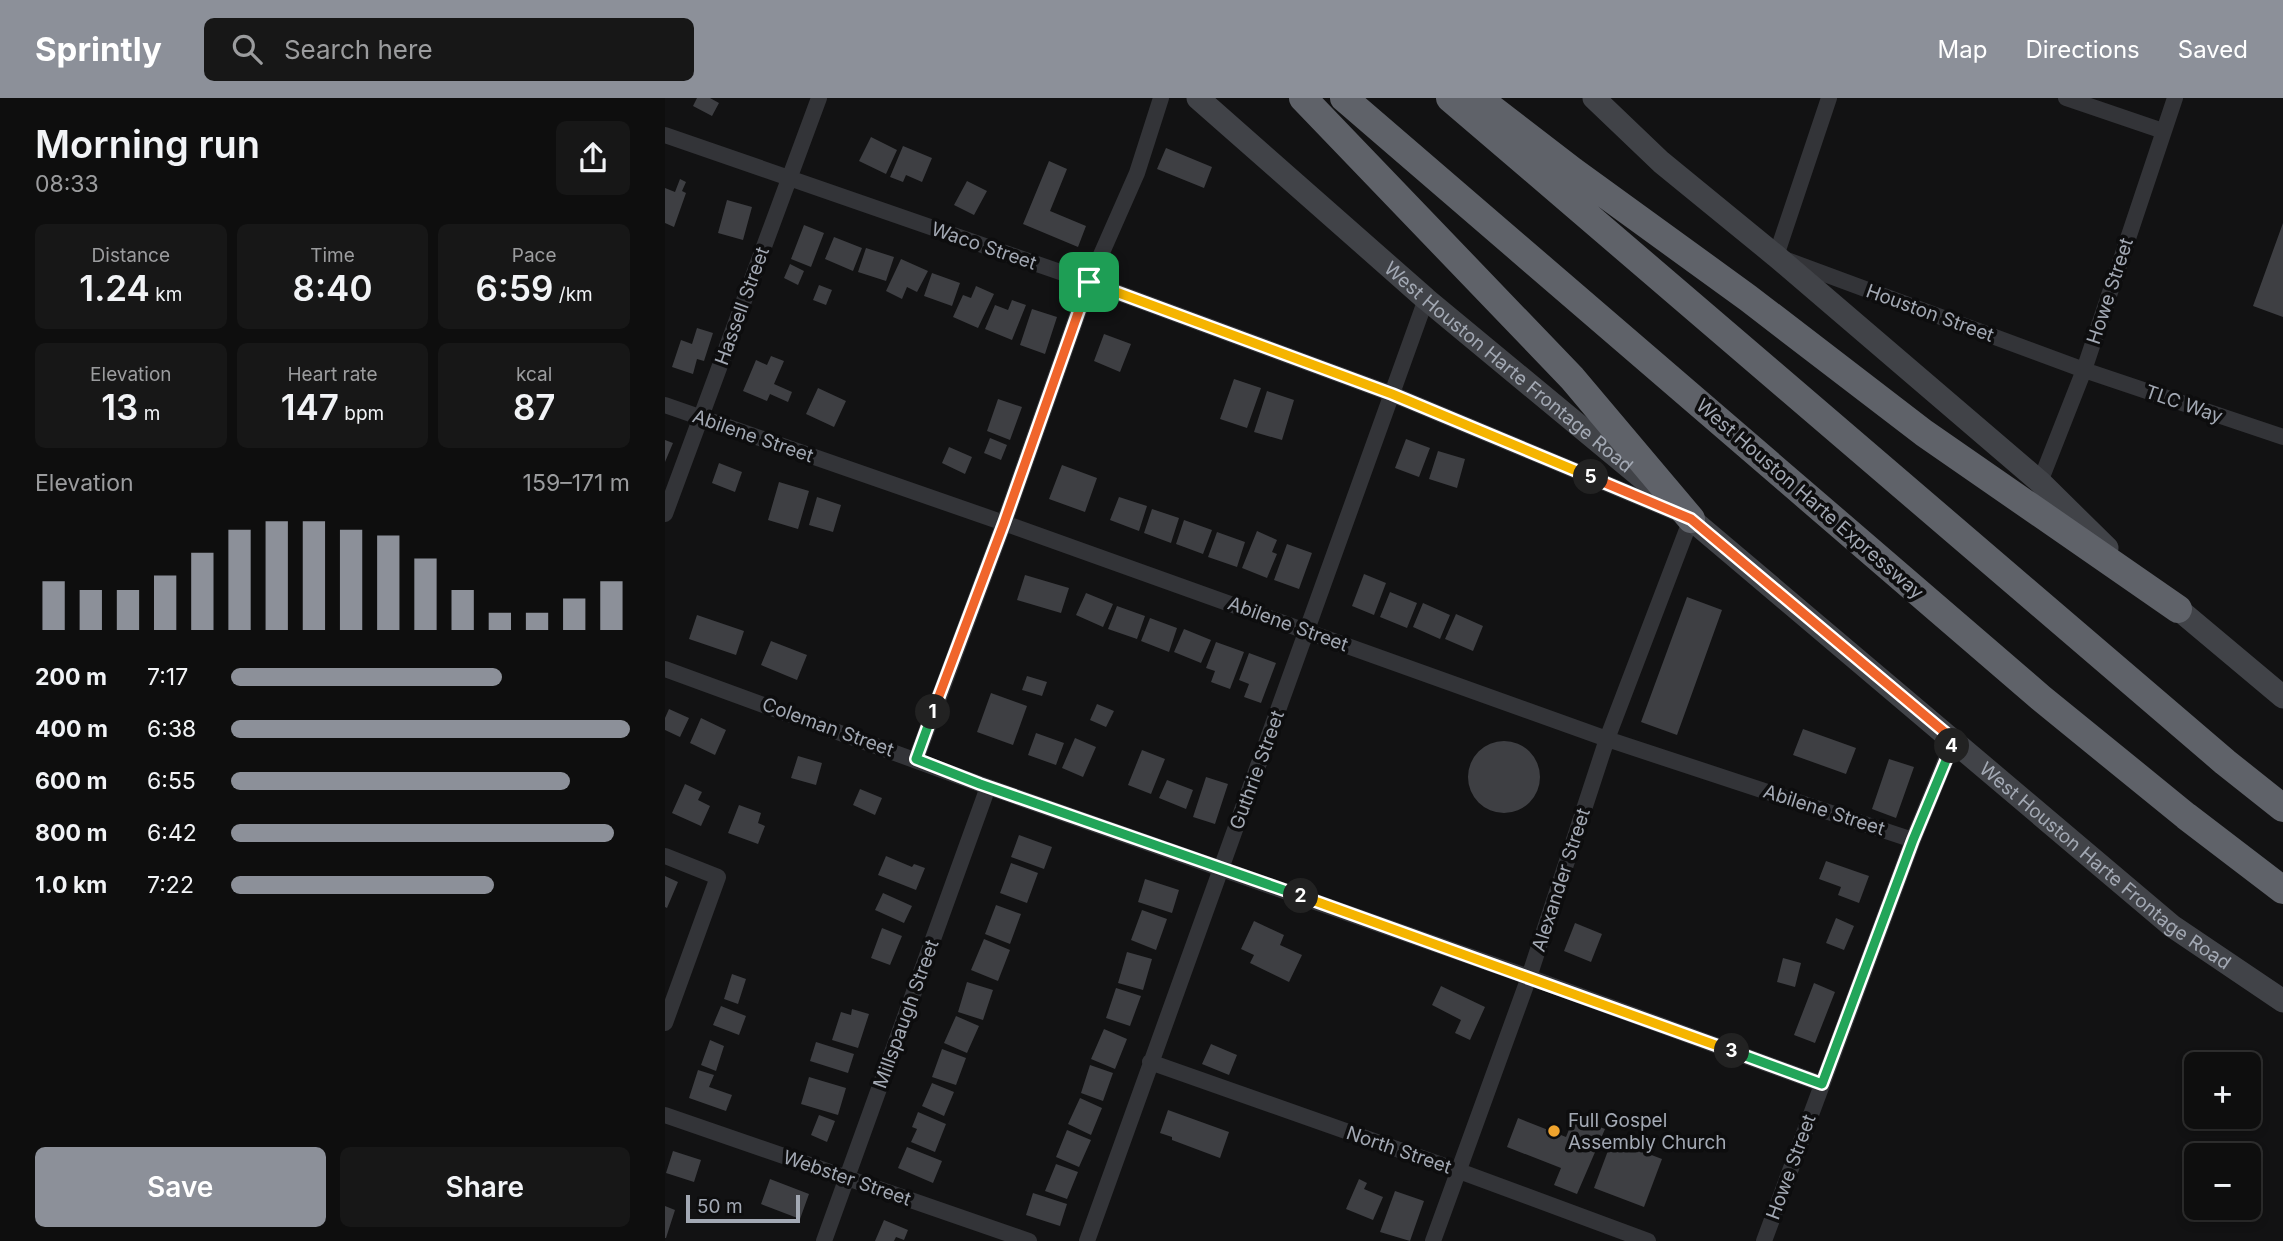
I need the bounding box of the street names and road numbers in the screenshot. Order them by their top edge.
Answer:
street label: Waco Street [928,217,1040,275]
street label: Howe Street [2082,235,2138,347]
street label: Hassell Street [710,244,774,368]
street label: West Houston Harte Frontage Road [1380,256,1638,477]
street label: Houston Street [1863,279,1997,347]
street label: TLC Way [2142,380,2226,428]
street label: West Houston Harte Expressway [1692,394,1929,604]
street label: Abilene Street [690,405,816,467]
street label: Abilene Street [1225,592,1351,656]
street label: Coleman Street [759,693,897,761]
street label: Guthrie Street [1225,707,1289,833]
street label: West Houston Harte Frontage Road [1975,757,2235,974]
street label: Abilene Street [1760,780,1888,840]
street label: Alexander Street [1527,805,1595,955]
street label: Millspaugh Street [868,936,944,1092]
street label: Howe Street [1761,1111,1821,1223]
street label: North Street [1343,1121,1455,1179]
street label: Webster Street [780,1145,914,1211]

